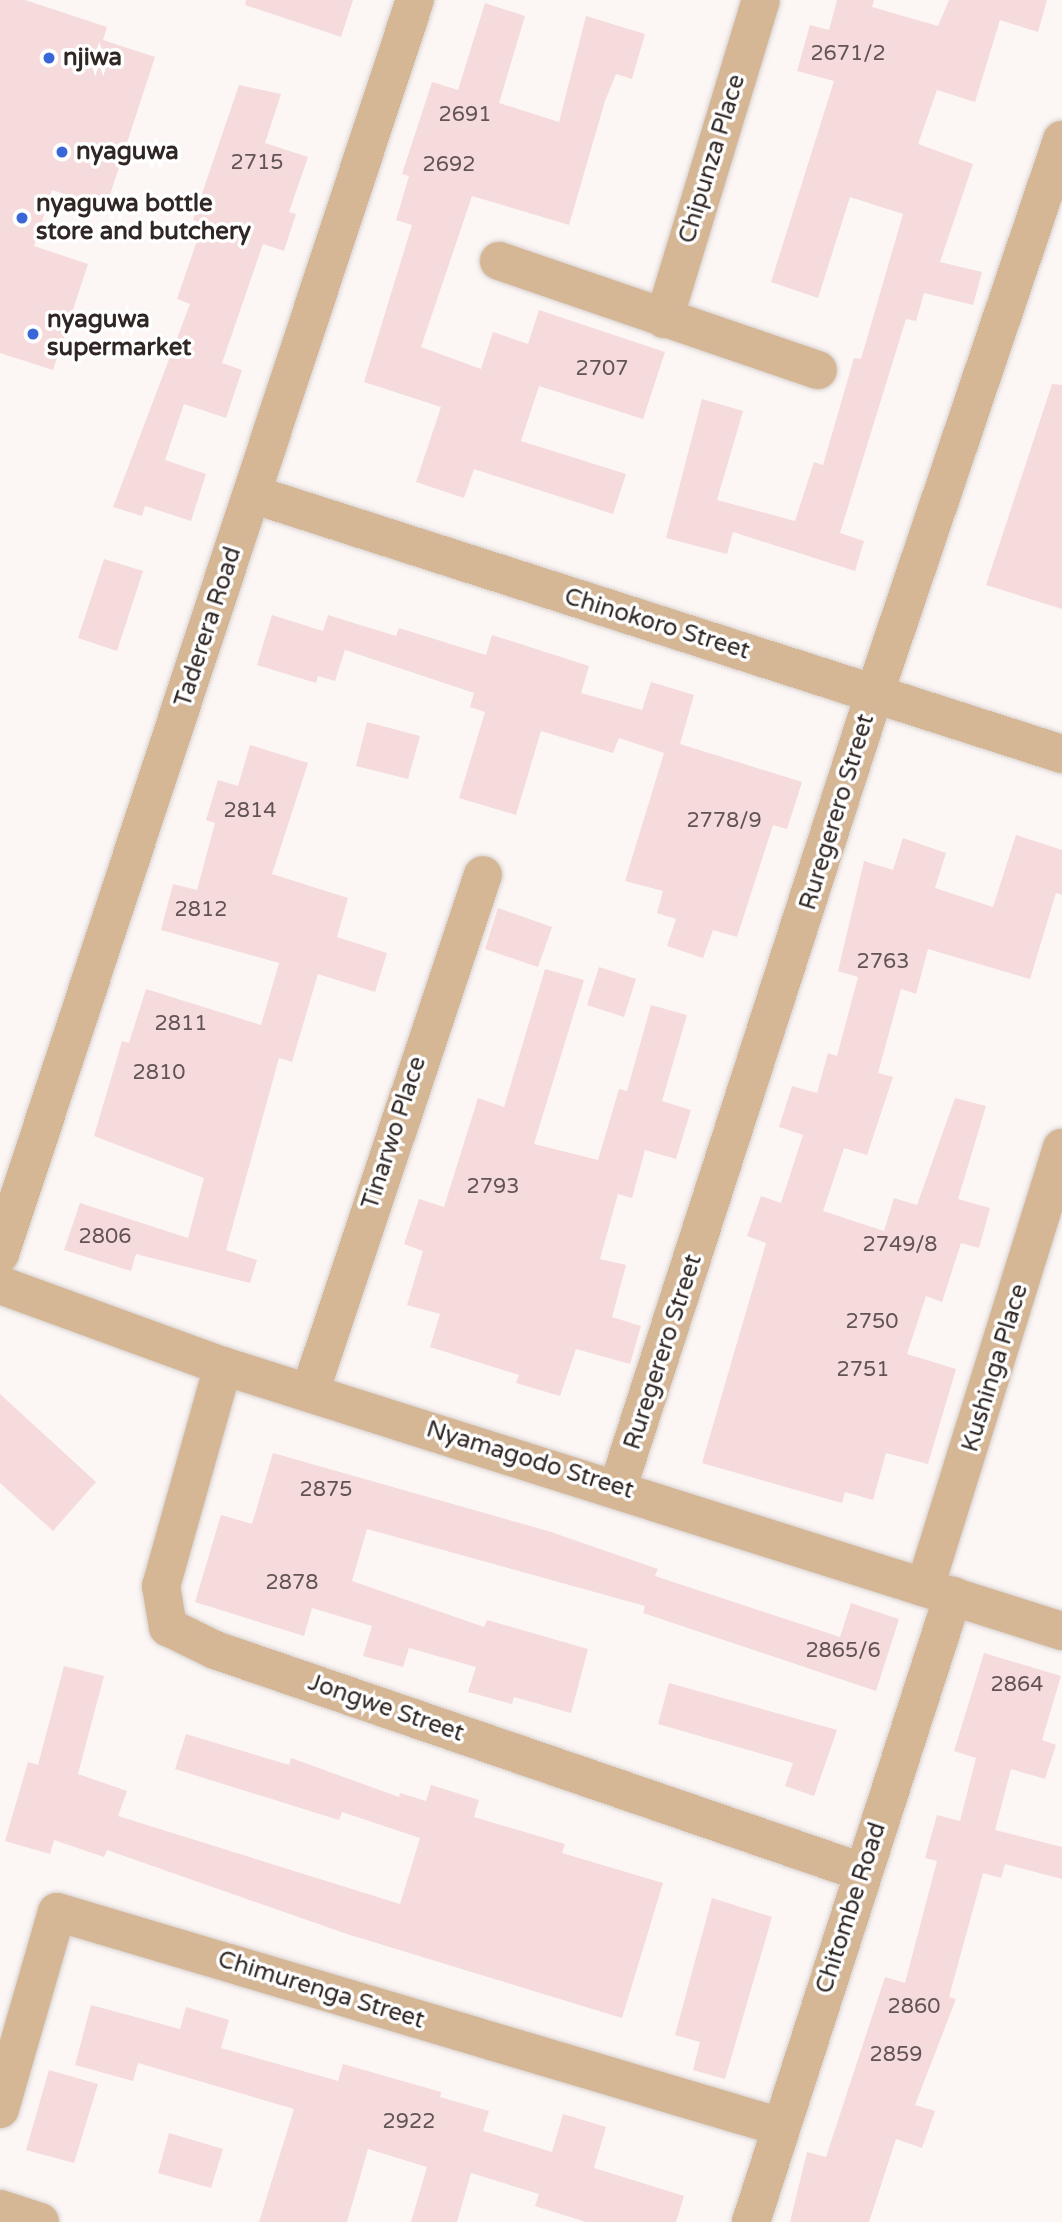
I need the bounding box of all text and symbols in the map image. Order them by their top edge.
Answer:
house number: 2671/2 [810,41,886,67]
place label: njiwa [63,44,122,72]
marker: njiwa [41,50,57,66]
street label: Chipunza Place [673,71,751,247]
house number: 2691 [439,102,491,128]
place label: nyaguwa [76,138,179,166]
marker: nyaguwa [54,144,70,160]
house number: 2715 [231,150,283,176]
house number: 2692 [423,152,475,178]
place label: nyaguwa bottle store and butchery [36,190,251,246]
marker: nyaguwa bottle store and butchery [14,210,30,226]
place label: nyaguwa supermarket [47,306,191,362]
marker: nyaguwa supermarket [25,326,41,342]
house number: 2707 [576,356,628,382]
street label: Taderera Road [169,543,247,711]
street label: Chinokoro Street [561,582,753,666]
street label: Ruregerero Street [793,710,881,914]
house number: 2814 [224,798,276,824]
house number: 2778/9 [686,808,762,834]
house number: 2812 [175,897,227,923]
house number: 2763 [857,949,909,975]
house number: 2811 [155,1011,207,1037]
street label: Tinarwo Place [356,1053,432,1213]
house number: 2810 [133,1060,185,1086]
house number: 2793 [467,1174,519,1200]
house number: 2806 [79,1224,131,1250]
house number: 2749/8 [863,1232,937,1258]
street label: Ruregerero Street [618,1251,708,1453]
street label: Kushinga Place [956,1281,1034,1455]
house number: 2750 [846,1309,898,1335]
house number: 2751 [837,1357,889,1383]
street label: Nyamagodo Street [423,1415,637,1505]
house number: 2875 [300,1477,352,1503]
house number: 2878 [266,1570,318,1596]
house number: 2865/6 [805,1638,881,1664]
street label: Jongwe Street [304,1668,468,1748]
house number: 2864 [991,1672,1043,1698]
street label: Chitombe Road [810,1819,892,1997]
street label: Chimurenga Street [214,1945,428,2035]
house number: 2860 [888,1994,940,2020]
house number: 2859 [870,2042,922,2068]
house number: 2922 [383,2109,435,2135]

